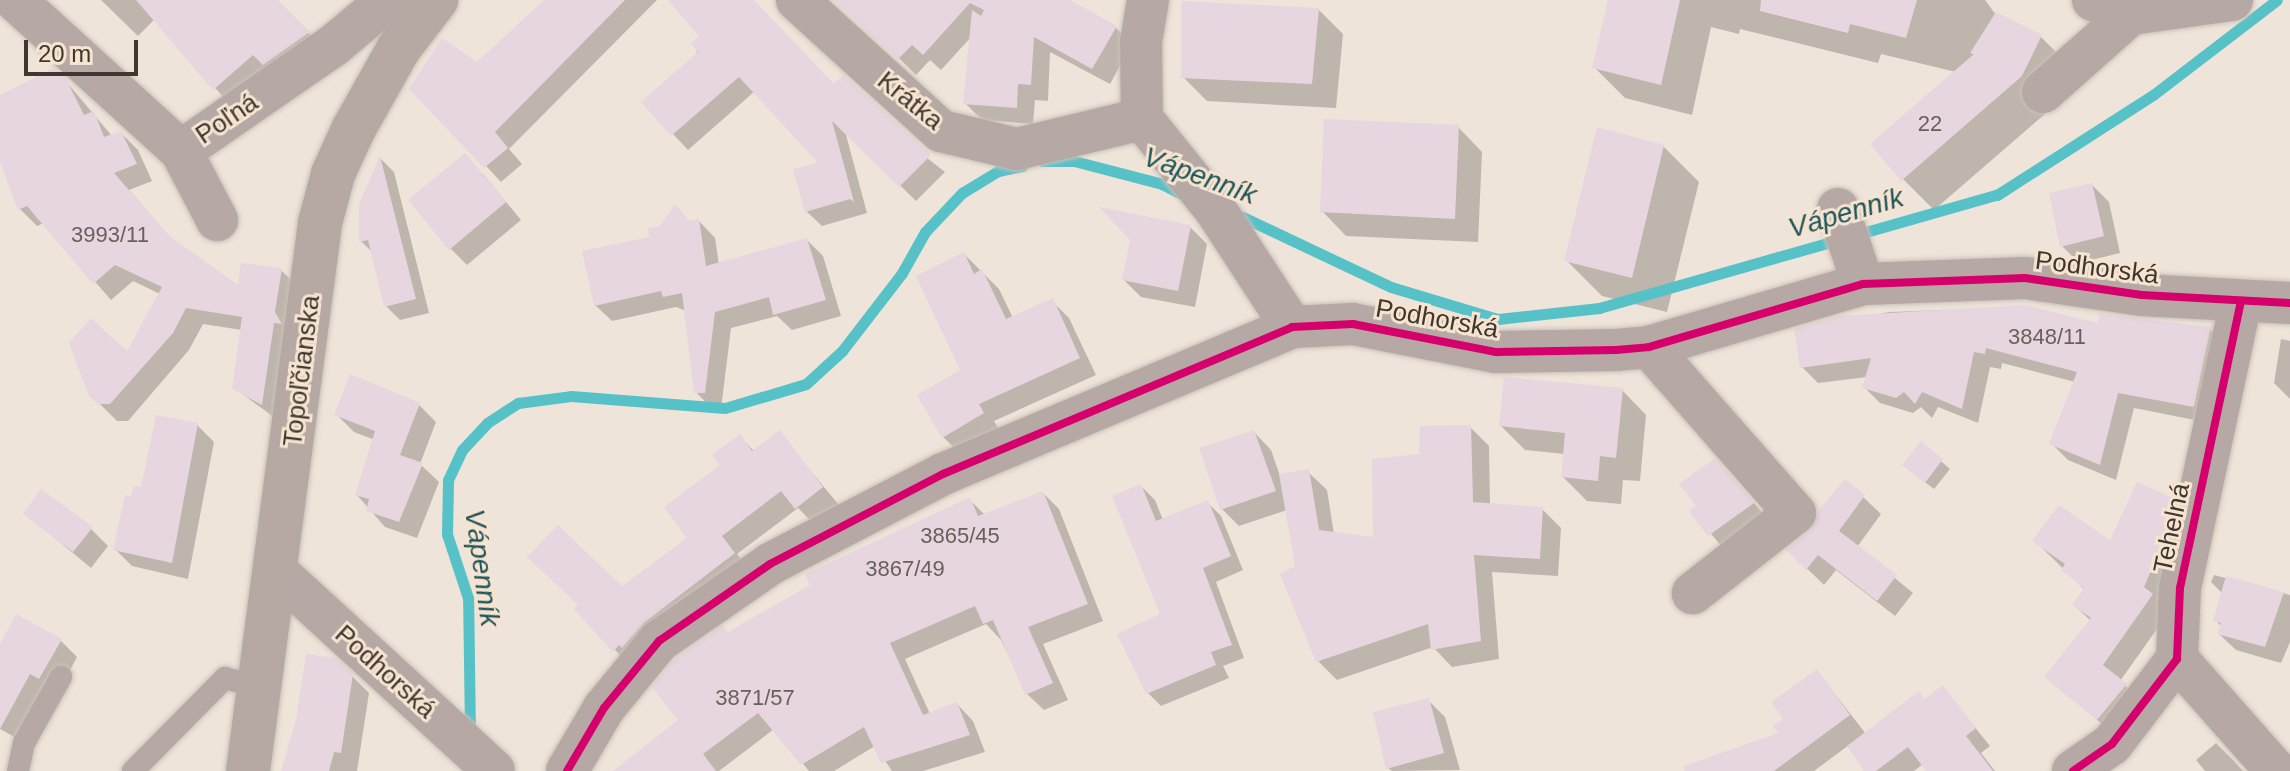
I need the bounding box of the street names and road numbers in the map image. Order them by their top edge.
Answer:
street label: Krátka [871,65,949,137]
street label: Poľná [190,87,264,151]
street label: Podhorská [2033,245,2161,291]
street label: Podhorská [1373,293,1501,345]
street label: Topoľčianska [277,294,327,448]
street label: Tehelná [2147,480,2197,576]
street label: Podhorská [328,619,442,725]

